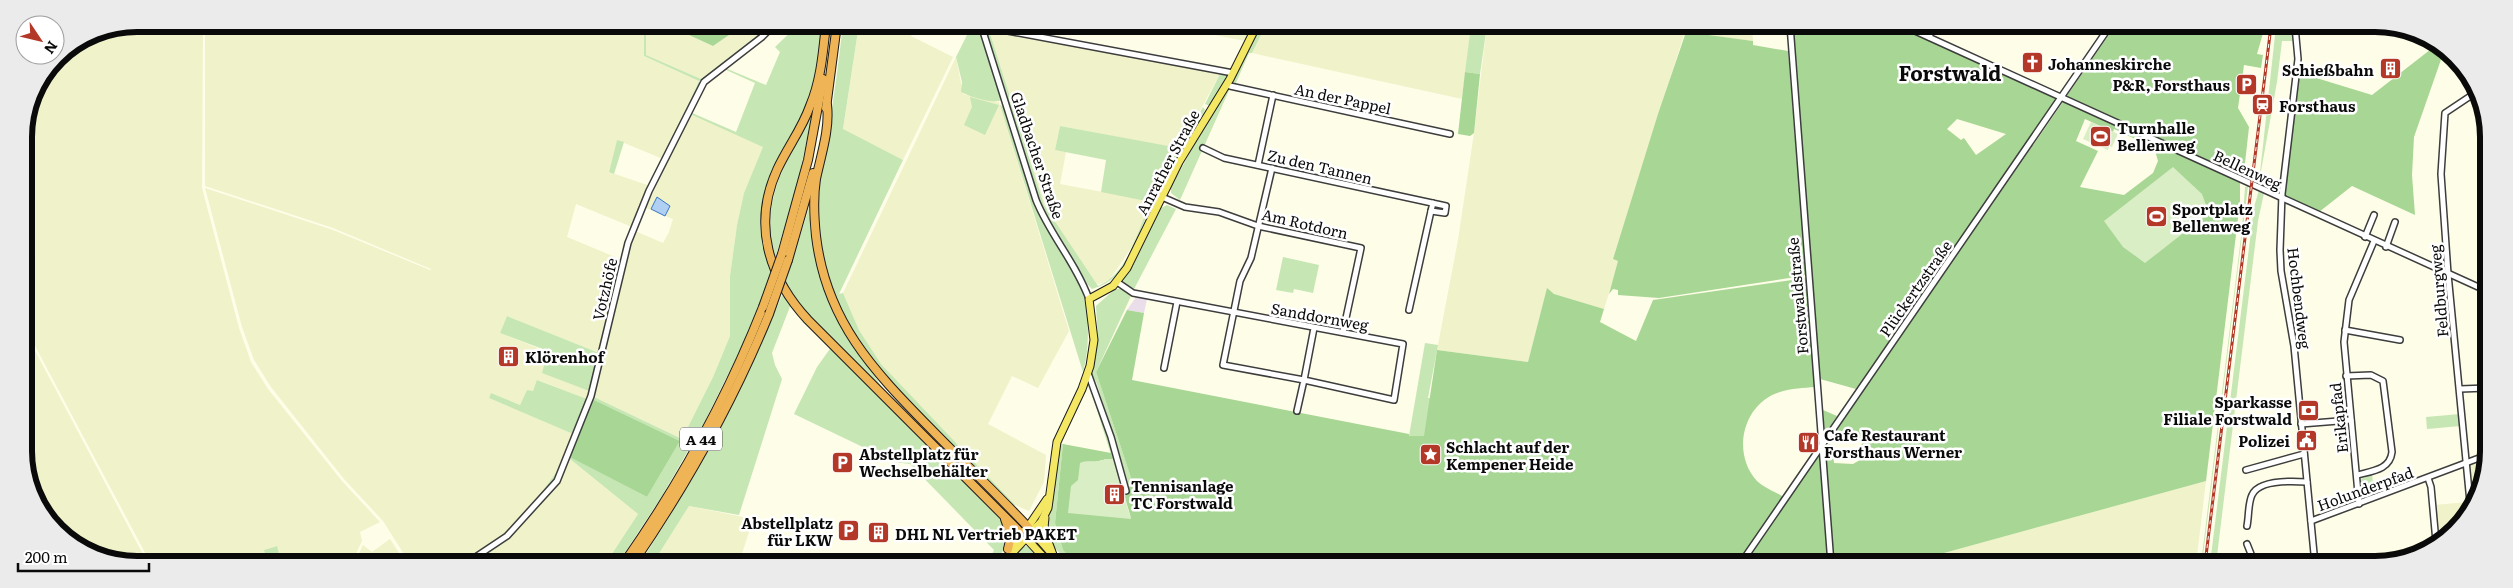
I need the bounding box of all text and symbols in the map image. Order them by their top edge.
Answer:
north arrow [15,15,65,65]
text: N [40,37,63,59]
church icon: Johanneskirche [2020,51,2044,75]
place label: Johanneskirche [2048,52,2172,75]
district label: Forstwald [1899,57,2001,87]
building icon: Schießbahn [2378,57,2402,81]
place label: Schießbahn [2282,58,2375,81]
parking icon: P&R, Forsthaus [2234,72,2258,96]
place label: P&R, Forsthaus [2112,73,2231,96]
street label: An der Pappel [1293,77,1393,119]
street label: Gladbacher Straße [1005,88,1071,222]
station icon: Forsthaus [2251,93,2275,117]
place label: Forsthaus [2279,94,2356,117]
street label: Anrather Straße [1129,105,1205,219]
place label: Turnhalle Bellenweg [2117,116,2196,156]
sports icon: Turnhalle Bellenweg [2089,124,2113,148]
street label: Zu den Tannen [1265,143,1375,189]
street label: Bellenweg [2210,143,2287,195]
place label: Sportplatz Bellenweg [2172,197,2253,237]
street label: Am Rotdorn [1260,202,1350,244]
sports icon: Sportplatz Bellenweg [2144,205,2168,229]
street label: Plückertzstraße [1873,235,1957,341]
street label: Forstwaldstraße [1780,236,1814,355]
street label: Feldburgweg [2422,243,2454,338]
street label: Hochbendweg [2282,246,2318,351]
street label: Votzhöfe [586,255,622,323]
street label: Sanddornweg [1269,296,1371,336]
building icon: Klörenhof [497,344,521,368]
place label: Klörenhof [525,345,606,368]
street label: Erikapfad [2323,382,2353,454]
place label: Sparkasse Filiale Forstwald [2163,390,2293,430]
bank icon: Sparkasse Filiale Forstwald [2296,398,2320,422]
place label: Cafe Restaurant Forsthaus Werner [1824,423,1962,463]
road number: A 44 [680,428,722,450]
public building icon: Polizei [2294,428,2318,452]
place label: Polizei [2238,429,2291,452]
restaurant icon: Cafe Restaurant Forsthaus Werner [1796,431,1820,455]
place label: Schlacht auf der Kempener Heide [1446,435,1574,475]
place label: Abstellplatz für Wechselbehälter [859,442,988,482]
place icon: Schlacht auf der Kempener Heide [1418,443,1442,467]
parking icon: Abstellplatz für Wechselbehälter [831,450,855,474]
street label: Holunderpfad [2314,460,2416,516]
place label: Tennisanlage TC Forstwald [1131,474,1234,514]
building icon: Tennisanlage TC Forstwald [1103,482,1127,506]
place label: Abstellplatz für LKW [741,511,833,551]
parking icon: Abstellplatz für LKW [837,519,861,543]
building icon: DHL NL Vertrieb PAKET [867,521,891,545]
place label: DHL NL Vertrieb PAKET [895,522,1077,545]
scale bar [18,540,149,572]
text: 200 m [25,545,68,568]

